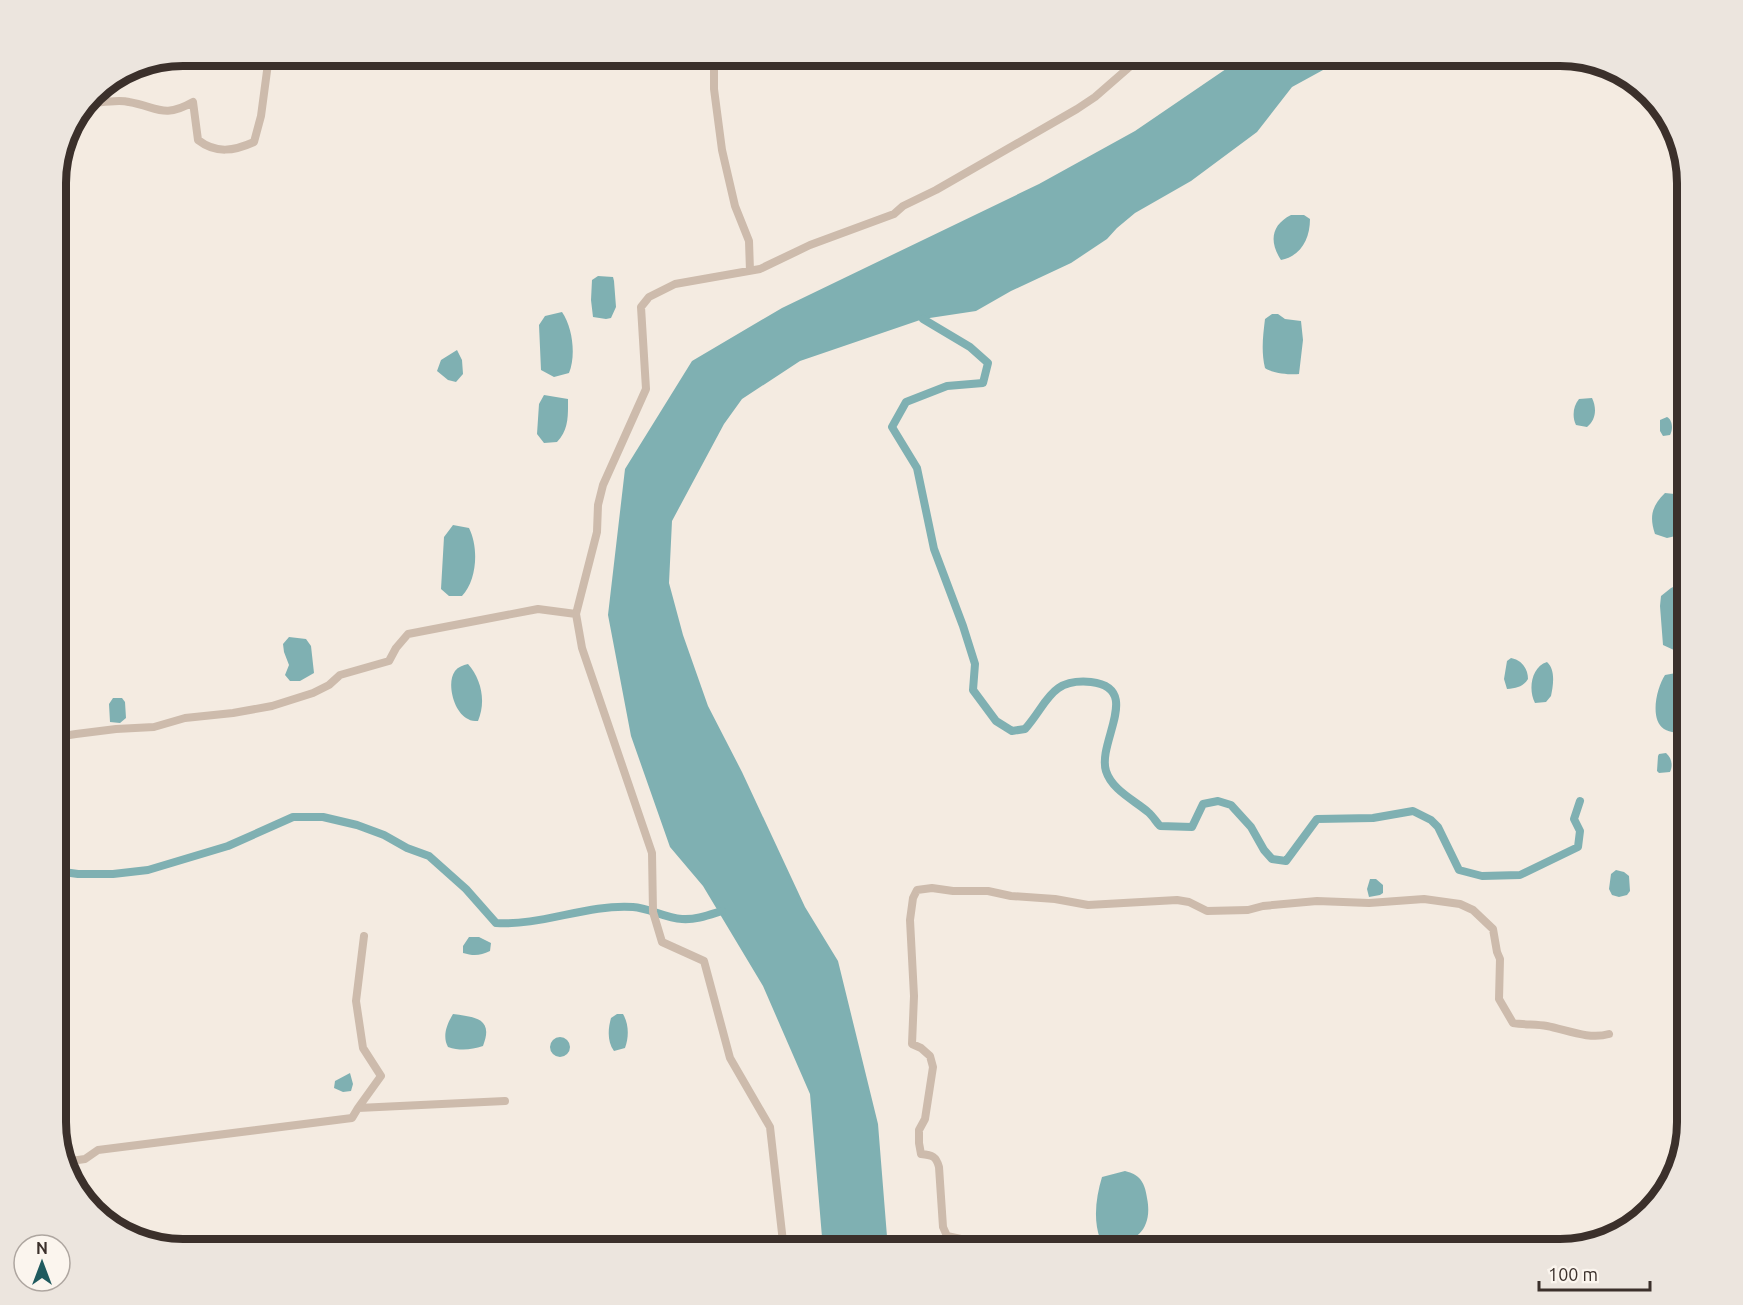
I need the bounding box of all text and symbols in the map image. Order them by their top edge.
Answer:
north arrow [12,1233,72,1293]
text: N [36,1239,48,1257]
scale bar [1539,1254,1650,1292]
text: 100 m [1548,1264,1598,1284]

